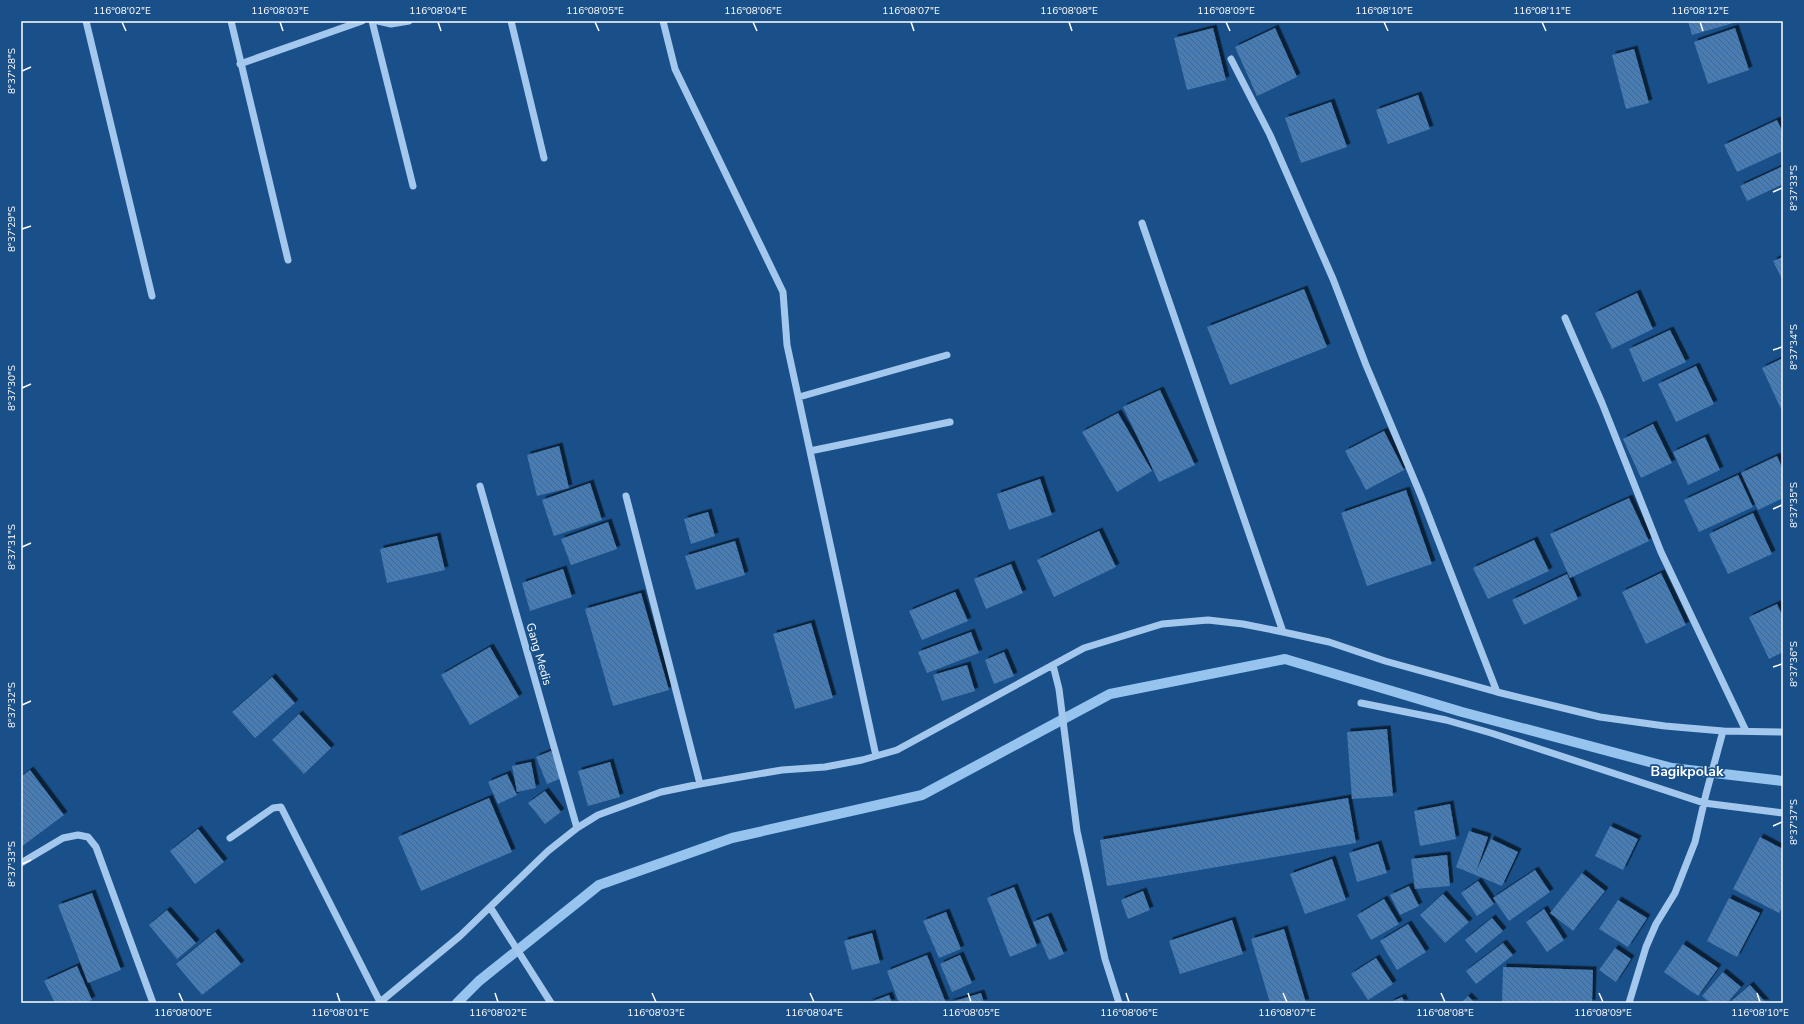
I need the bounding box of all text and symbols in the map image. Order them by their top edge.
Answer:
text: 116°08'02"E [93,4,151,18]
text: 116°08'03"E [251,4,309,18]
text: 116°08'04"E [409,4,467,18]
text: 116°08'05"E [566,4,624,18]
text: 116°08'06"E [724,4,782,18]
text: 116°08'07"E [882,4,940,18]
text: 116°08'08"E [1040,4,1098,18]
text: 116°08'09"E [1197,4,1255,18]
text: 116°08'10"E [1355,4,1413,18]
text: 116°08'11"E [1513,4,1571,18]
text: 116°08'12"E [1671,4,1729,18]
text: 8°37'28"S [5,48,19,94]
text: 8°37'33"S [1787,165,1801,211]
text: 8°37'29"S [5,206,19,252]
text: 8°37'34"S [1787,324,1801,370]
text: 8°37'30"S [5,365,19,411]
text: 8°37'35"S [1787,482,1801,528]
text: 8°37'31"S [5,524,19,570]
street label: Gang Medis [522,621,556,687]
text: 8°37'36"S [1787,641,1801,687]
text: 8°37'32"S [5,682,19,728]
district label: Bagikpolak [1651,762,1724,781]
text: 8°37'37"S [1787,799,1801,845]
text: 8°37'33"S [5,841,19,887]
text: 116°08'00"E [154,1006,212,1020]
text: 116°08'01"E [311,1006,369,1020]
text: 116°08'02"E [469,1006,527,1020]
text: 116°08'03"E [627,1006,685,1020]
text: 116°08'04"E [785,1006,843,1020]
text: 116°08'05"E [942,1006,1000,1020]
text: 116°08'06"E [1100,1006,1158,1020]
text: 116°08'07"E [1258,1006,1316,1020]
text: 116°08'08"E [1416,1006,1474,1020]
text: 116°08'09"E [1574,1006,1632,1020]
text: 116°08'10"E [1731,1006,1789,1020]

